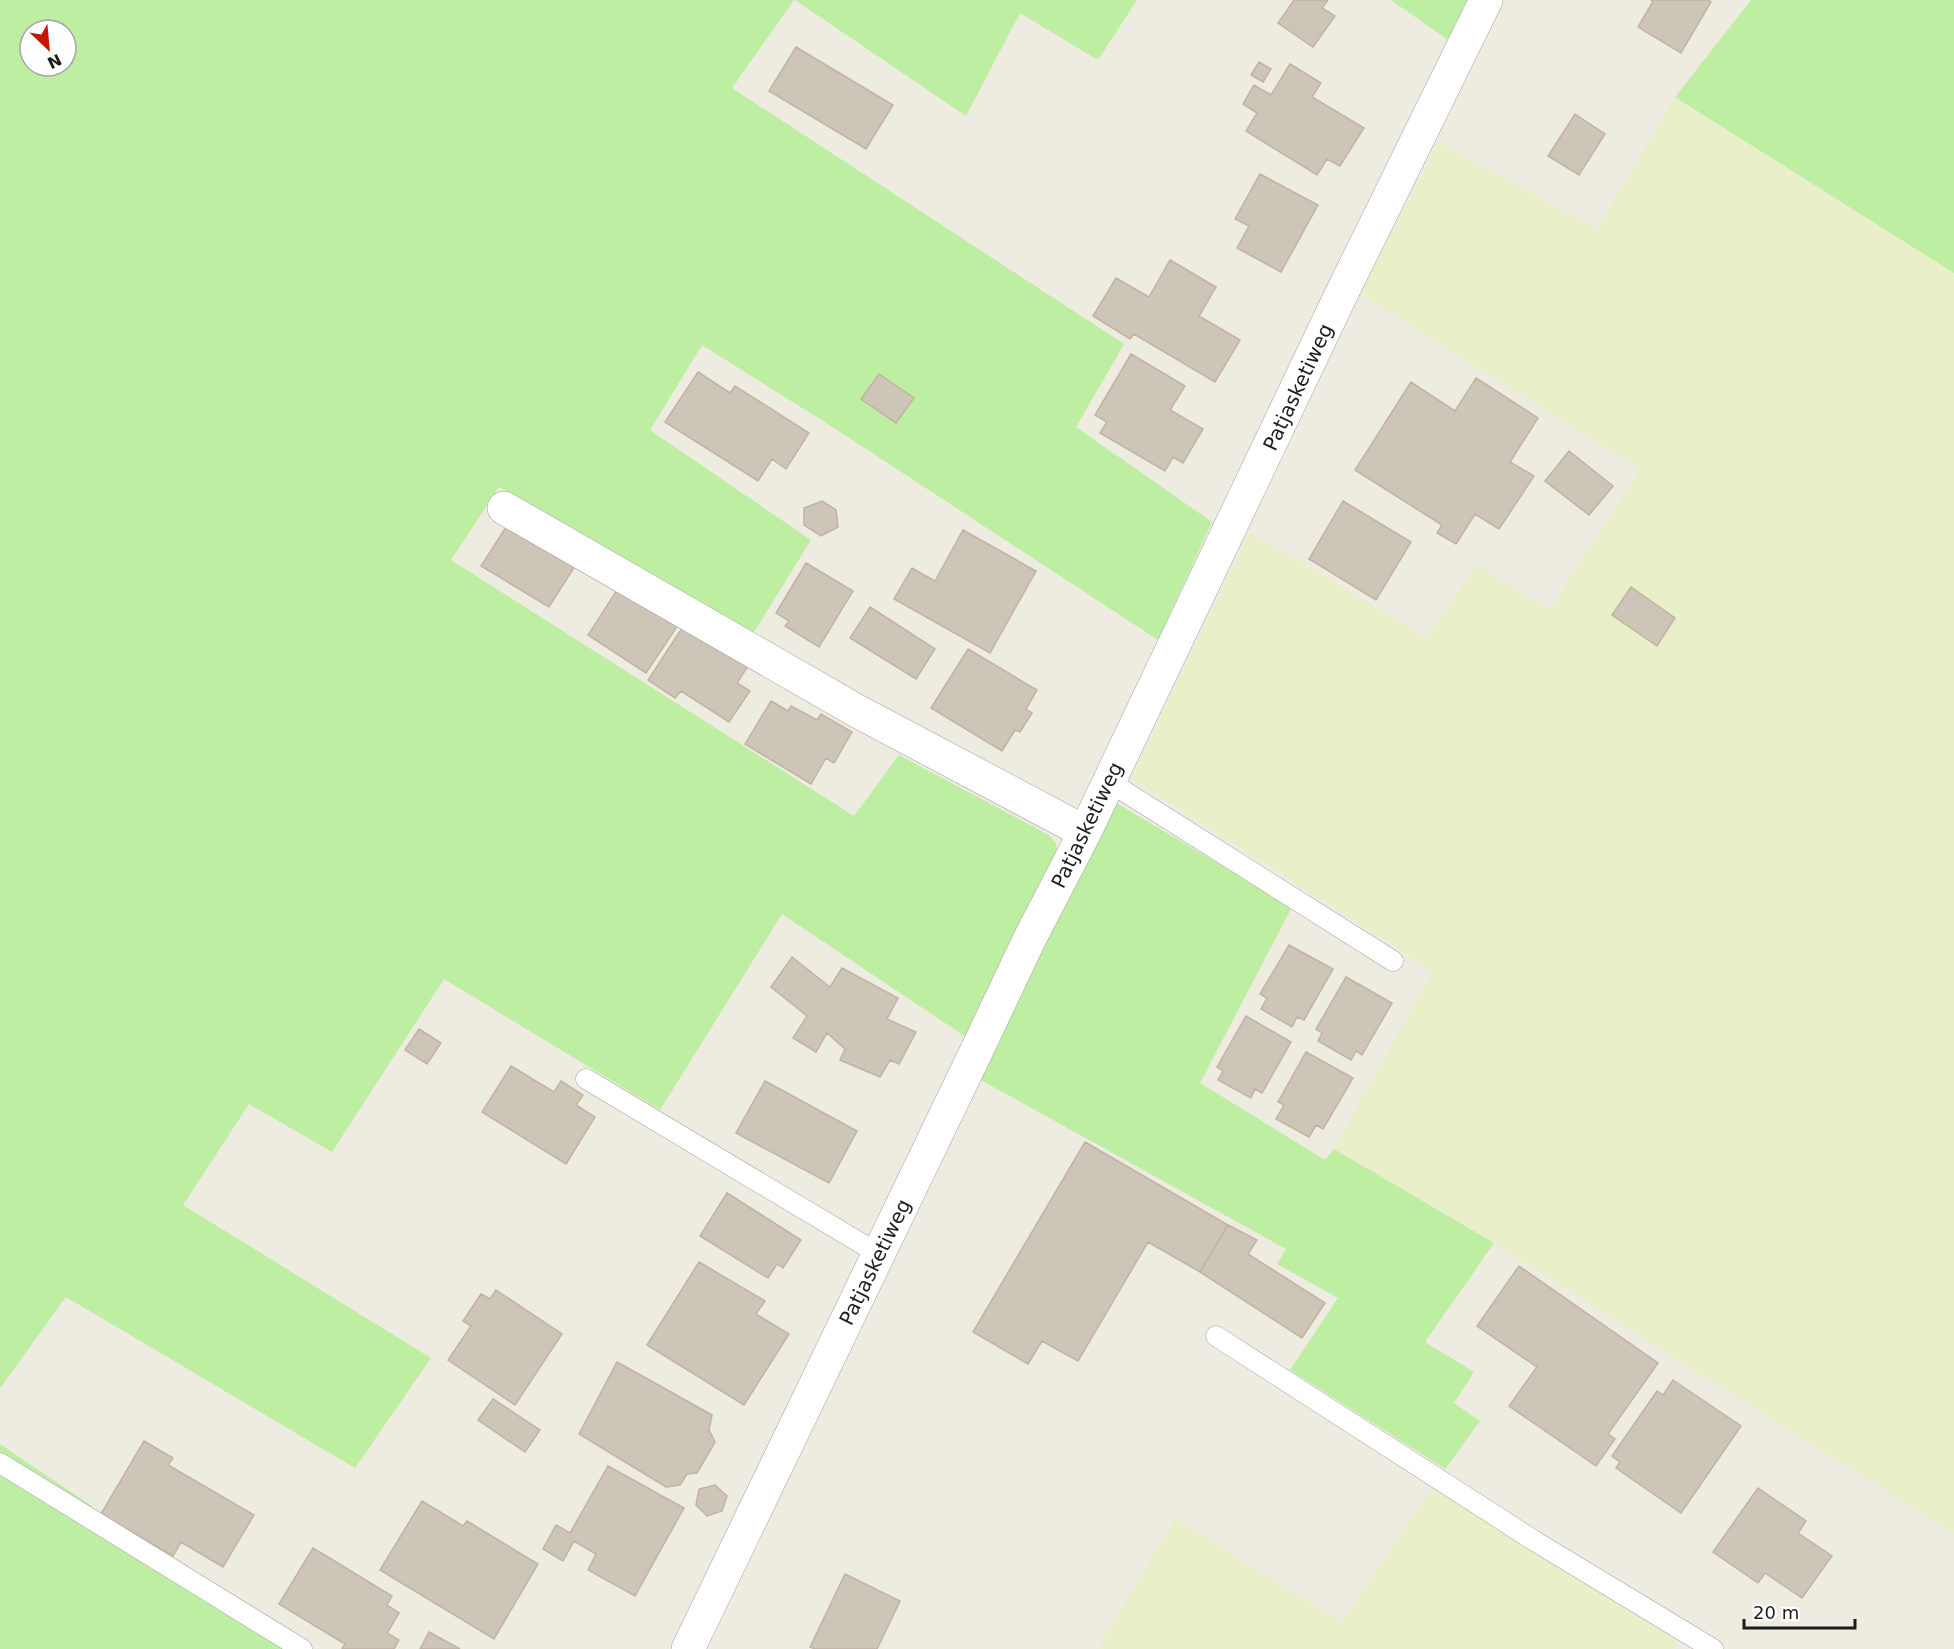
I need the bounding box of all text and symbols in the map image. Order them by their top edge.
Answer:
north arrow [18,18,78,78]
text: N [44,50,65,73]
street label: Patjasketiweg [1258,320,1338,454]
street label: Patjasketiweg [1046,758,1128,892]
street label: Patjasketiweg [834,1195,916,1329]
scale bar [1744,1592,1855,1630]
text: 20 m [1753,1602,1799,1623]

